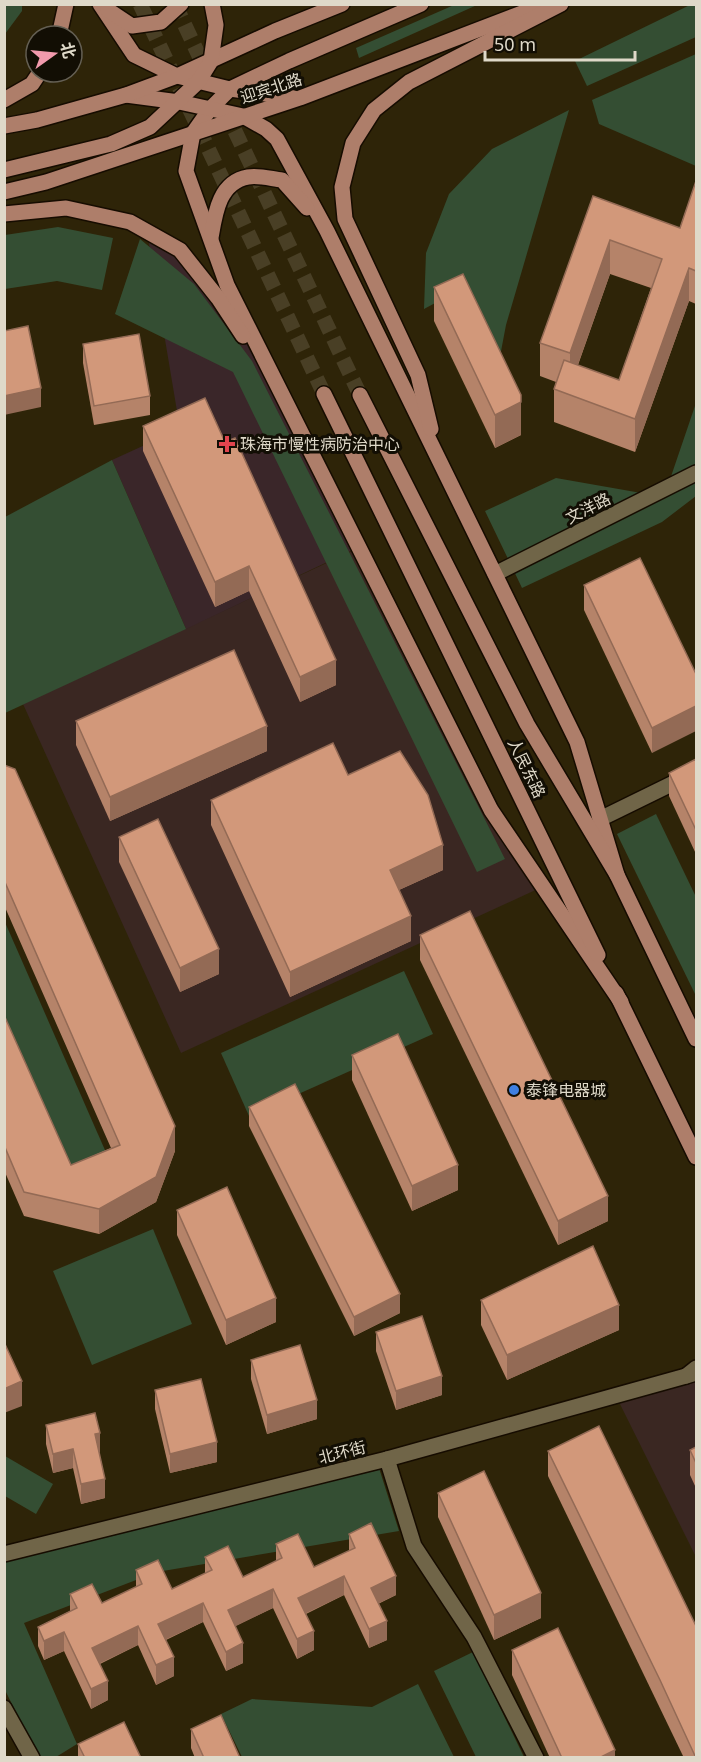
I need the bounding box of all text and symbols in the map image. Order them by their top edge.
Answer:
north arrow [24,24,84,84]
scale bar [485,24,635,62]
text: 50 m [494,32,536,56]
text: 北 [56,40,81,61]
street label: 迎宾北路 [237,68,305,108]
place label: 珠海市慢性病防治中心 [240,433,400,455]
marker: 珠海市慢性病防治中心 [218,435,236,453]
street label: 文洋路 [562,487,614,529]
street label: 人民东路 [503,734,551,802]
place label: 泰锋电器城 [526,1079,606,1101]
marker: 泰锋电器城 [507,1083,521,1097]
street label: 北环街 [316,1436,368,1468]

